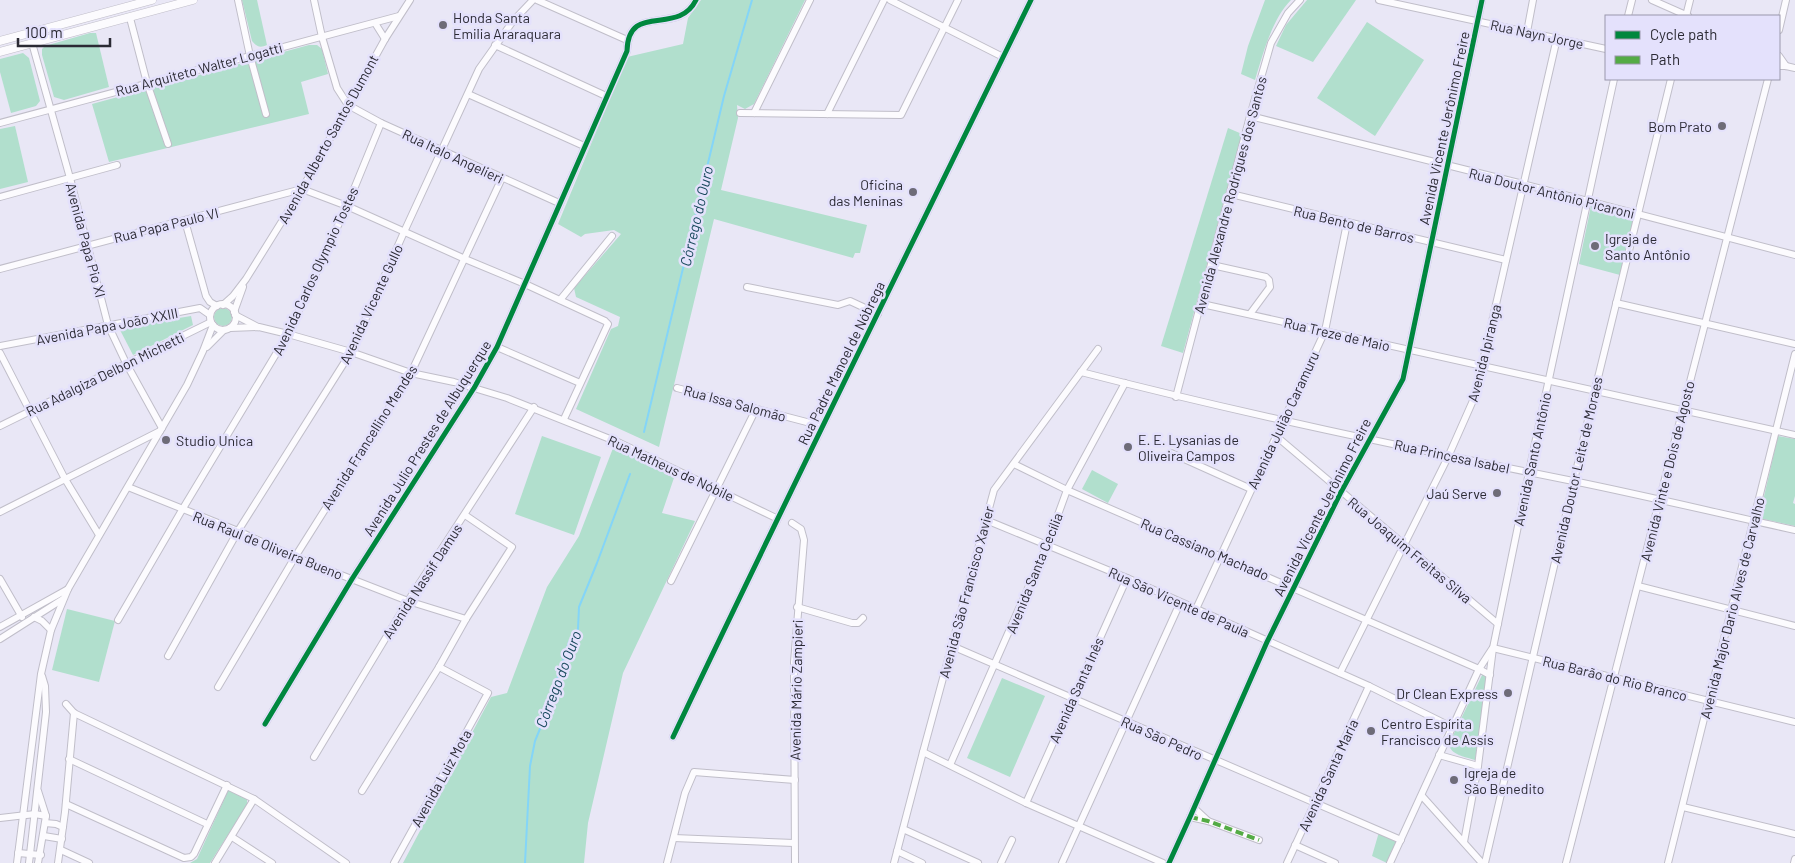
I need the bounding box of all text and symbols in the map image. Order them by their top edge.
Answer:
place label: Honda Santa Emilia Araraquara [453,9,561,42]
scale bar [18,15,110,47]
legend [1605,15,1780,80]
street label: Rua Nayn Jorge [1489,16,1585,52]
marker: Honda Santa Emilia Araraquara [437,19,449,31]
text: 100 m [25,23,63,41]
text: Cycle path [1650,25,1717,43]
street label: Avenida Vicente Jerônimo Freire [1415,30,1473,226]
street label: Rua Arquiteto Walter Logatti [114,39,284,99]
text: Path [1650,50,1680,68]
street label: Avenida Alberto Santos Dumont [274,52,382,226]
street label: Avenida Alexandre Rodrigues dos Santos [1190,74,1270,316]
place label: Bom Prato [1648,118,1712,135]
marker: Bom Prato [1716,120,1728,132]
street label: Rua Italo Angelieri [400,125,506,187]
water label: Córrego do Ouro [676,164,716,268]
street label: Rua Doutor Antônio Picaroni [1467,164,1637,222]
place label: Oficina das Meninas [829,176,903,209]
street label: Avenida Papa Pio XI [63,181,109,299]
street label: Avenida Carlos Olympio Tostes [268,184,362,358]
marker: Oficina das Meninas [907,186,919,198]
street label: Rua Bento de Barros [1292,202,1416,246]
street label: Rua Papa Paulo VI [112,204,220,246]
place label: Igreja de Santo Antônio [1605,230,1690,263]
marker: Igreja de Santo Antônio [1589,240,1601,252]
street label: Avenida Vicente Gullo [336,241,406,367]
street label: Rua Padre Manoel de Nóbrega [794,279,888,447]
street label: Avenida Ipiranga [1464,302,1504,404]
street label: Avenida Papa João XXIII [35,304,179,348]
street label: Rua Treze de Maio [1282,314,1392,354]
street label: Rua Adalgiza Delbon Michetti [23,328,187,420]
street label: Avenida Julio Prestes de Albuquerque [359,337,495,539]
street label: Avenida Julião Caramuru [1244,348,1322,492]
street label: Avenida Francellino Mendes [317,361,421,512]
street label: Avenida Doutor Leite de Moraes [1546,375,1606,565]
street label: Avenida Vinte e Dois de Agosto [1636,379,1698,563]
street label: Rua Issa Salomão [682,381,788,425]
street label: Avenida Santo Antônio [1510,391,1554,527]
street label: Avenida Vicente Jerônimo Freire [1270,415,1374,599]
street label: Rua Matheus de Nóbile [605,431,737,505]
place label: E. E. Lysanias de Oliveira Campos [1138,431,1239,464]
place label: Studio Unica [176,432,253,449]
marker: Studio Unica [160,434,172,446]
street label: Rua Princesa Isabel [1393,435,1511,477]
marker: E. E. Lysanias de Oliveira Campos [1122,441,1134,453]
place label: Jaú Serve [1426,485,1487,502]
marker: Jaú Serve [1491,487,1503,499]
street label: Rua Joaquim Freitas Silva [1345,493,1475,607]
street label: Avenida Major Dario Alves de Carvalho [1696,496,1768,720]
street label: Avenida São Francisco Xavier [935,504,997,680]
street label: Rua Raul de Oliveira Bueno [191,507,345,583]
street label: Avenida Santa Cecília [1002,510,1066,636]
street label: Rua Cassiano Machado [1138,514,1272,584]
street label: Avenida Nassif Damus [379,520,466,642]
street label: Rua São Vicente de Paula [1106,563,1252,641]
street label: Avenida Mário Zampieri [786,619,806,761]
water label: Córrego do Ouro [531,628,585,730]
street label: Avenida Santa Inês [1045,634,1107,745]
street label: Rua Barão do Rio Branco [1541,652,1689,704]
place label: Dr Clean Express [1396,685,1498,702]
marker: Dr Clean Express [1502,687,1514,699]
street label: Rua São Pedro [1119,712,1205,764]
place label: Centro Espírita Francisco de Assis [1381,715,1494,748]
street label: Avenida Santa Maria [1295,716,1361,834]
marker: Centro Espírita Francisco de Assis [1365,725,1377,737]
street label: Avenida Luiz Mota [407,726,475,830]
place label: Igreja de São Benedito [1464,764,1545,797]
marker: Igreja de São Benedito [1448,774,1460,786]

